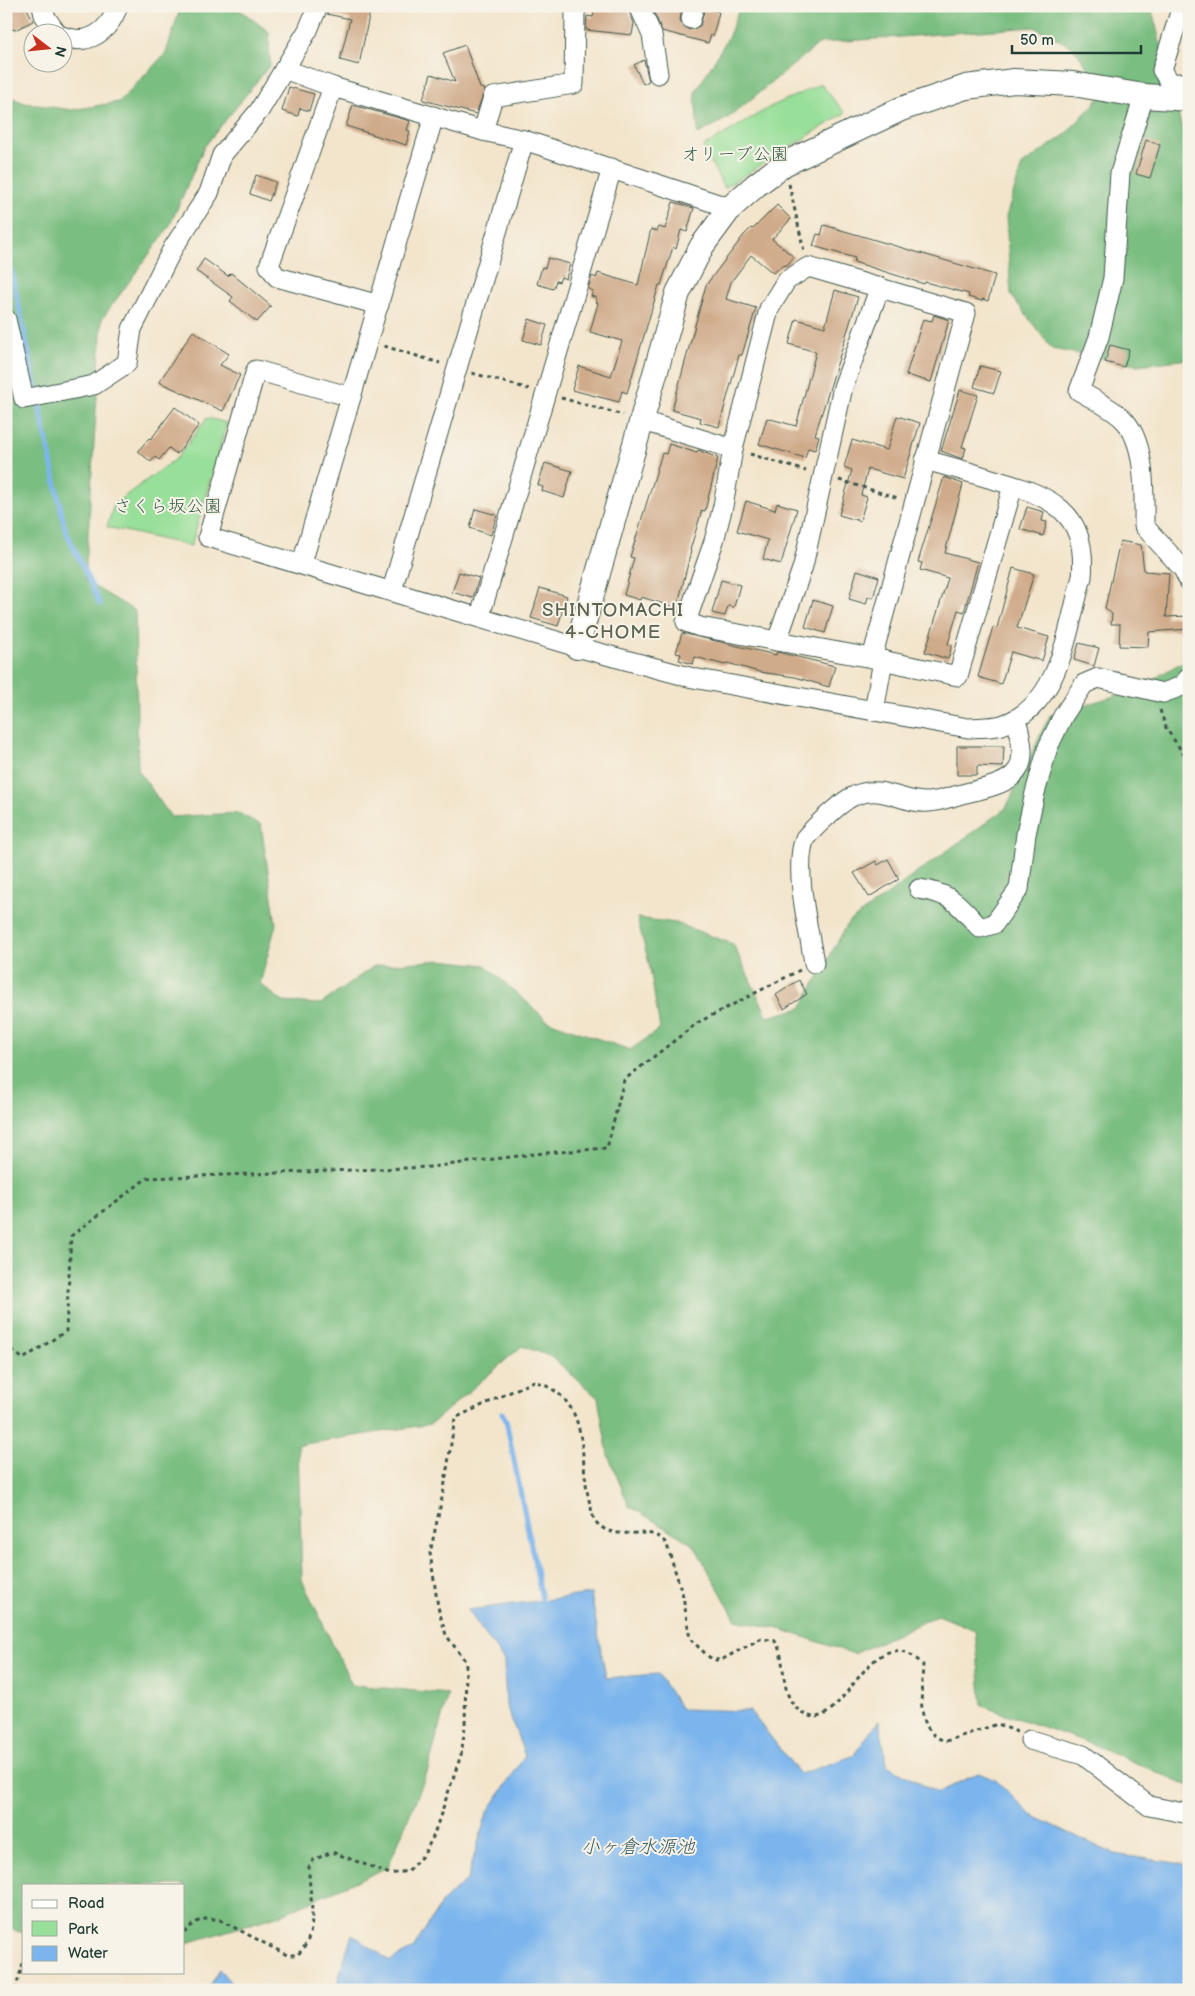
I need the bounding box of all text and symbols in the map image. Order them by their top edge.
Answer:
north arrow [22,22,72,72]
scale bar [1012,22,1141,54]
text: 50 m [1020,31,1054,50]
text: N [50,44,70,59]
park label: オリーブ公園 [681,144,789,165]
park label: さくら坂公園 [114,496,222,517]
district label: SHINTOMACHI 4-CHOME [542,599,684,644]
water label: 小ヶ倉水源池 [581,1836,696,1859]
legend [22,1884,185,1974]
text: Road [68,1894,104,1913]
text: Park [68,1920,99,1939]
text: Water [68,1944,108,1963]

